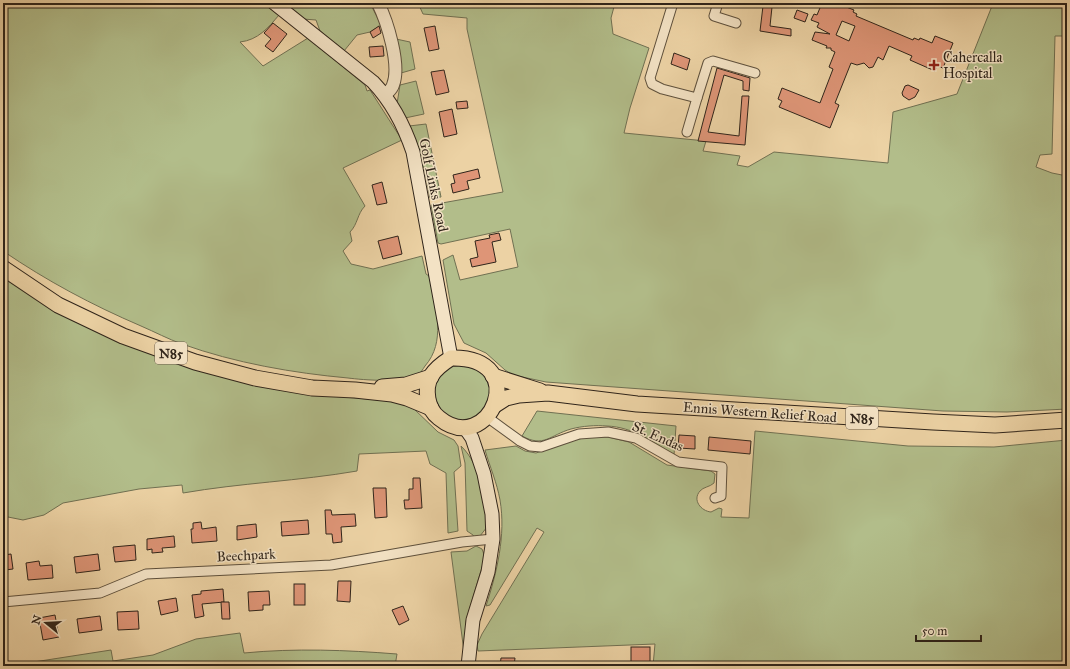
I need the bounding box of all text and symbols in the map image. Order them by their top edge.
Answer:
place label: Cahercalla Hospital [943,49,1003,82]
marker: Cahercalla Hospital [928,59,940,71]
street label: Golf Links Road [415,137,452,233]
road number: N85 [155,342,187,364]
street label: Ennis Western Relief Road [683,399,837,426]
road number: N85 [846,407,878,429]
street label: St. Endas [629,418,686,455]
street label: Beechpark [216,545,277,566]
north arrow [26,603,66,643]
text: N [29,613,45,627]
scale bar [916,617,981,643]
text: 50 m [922,624,947,638]

